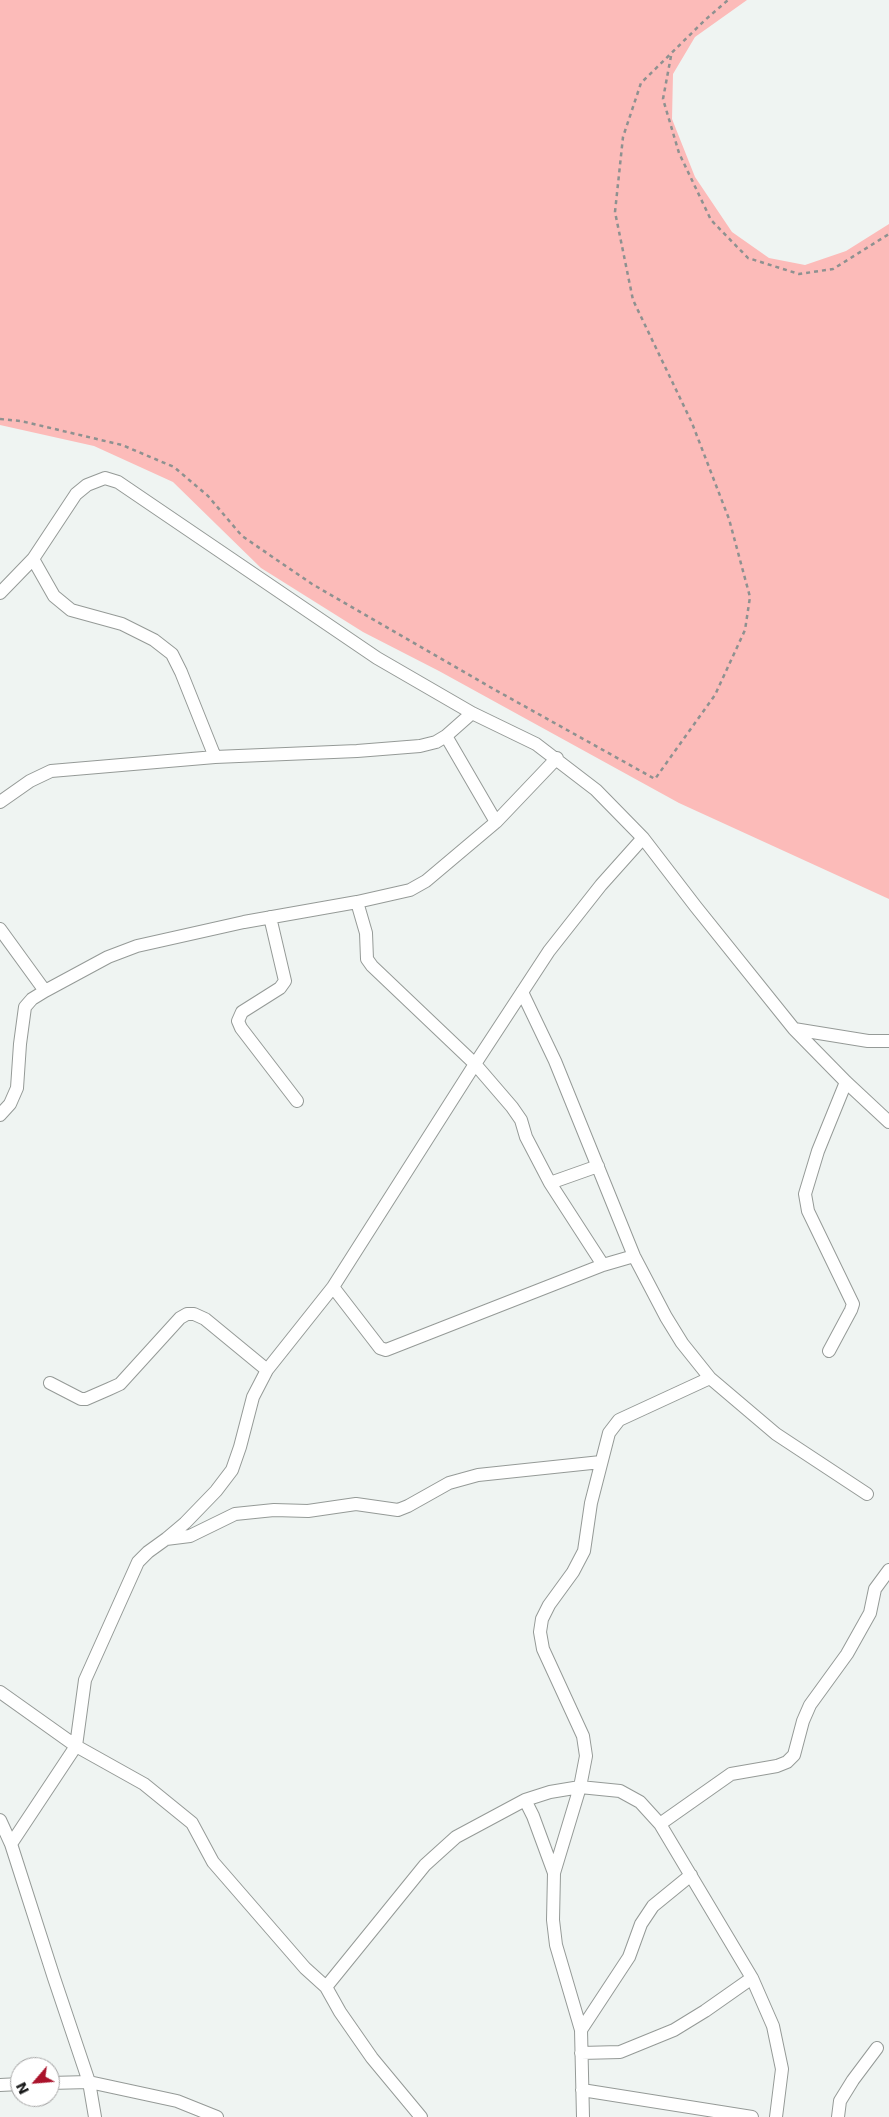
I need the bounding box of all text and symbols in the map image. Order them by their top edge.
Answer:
north arrow [10,2057,60,2107]
text: N [13,2080,32,2097]

